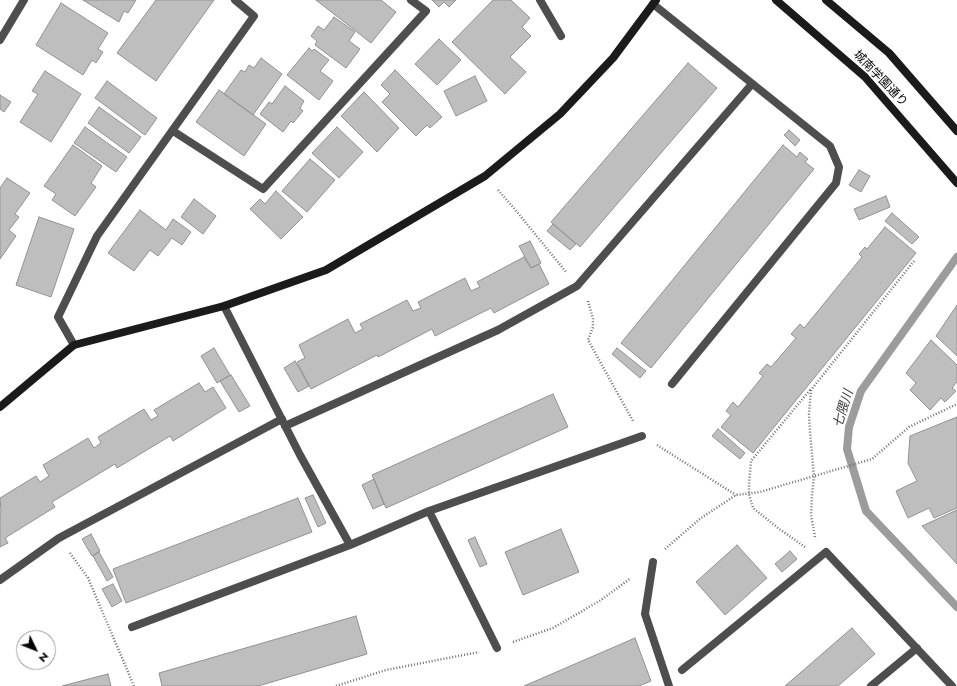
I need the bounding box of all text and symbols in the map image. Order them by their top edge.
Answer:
street label: 城南学園通り [850,48,910,110]
water label: 七隈川 [831,388,857,430]
north arrow [16,630,56,670]
text: N [35,649,53,666]

